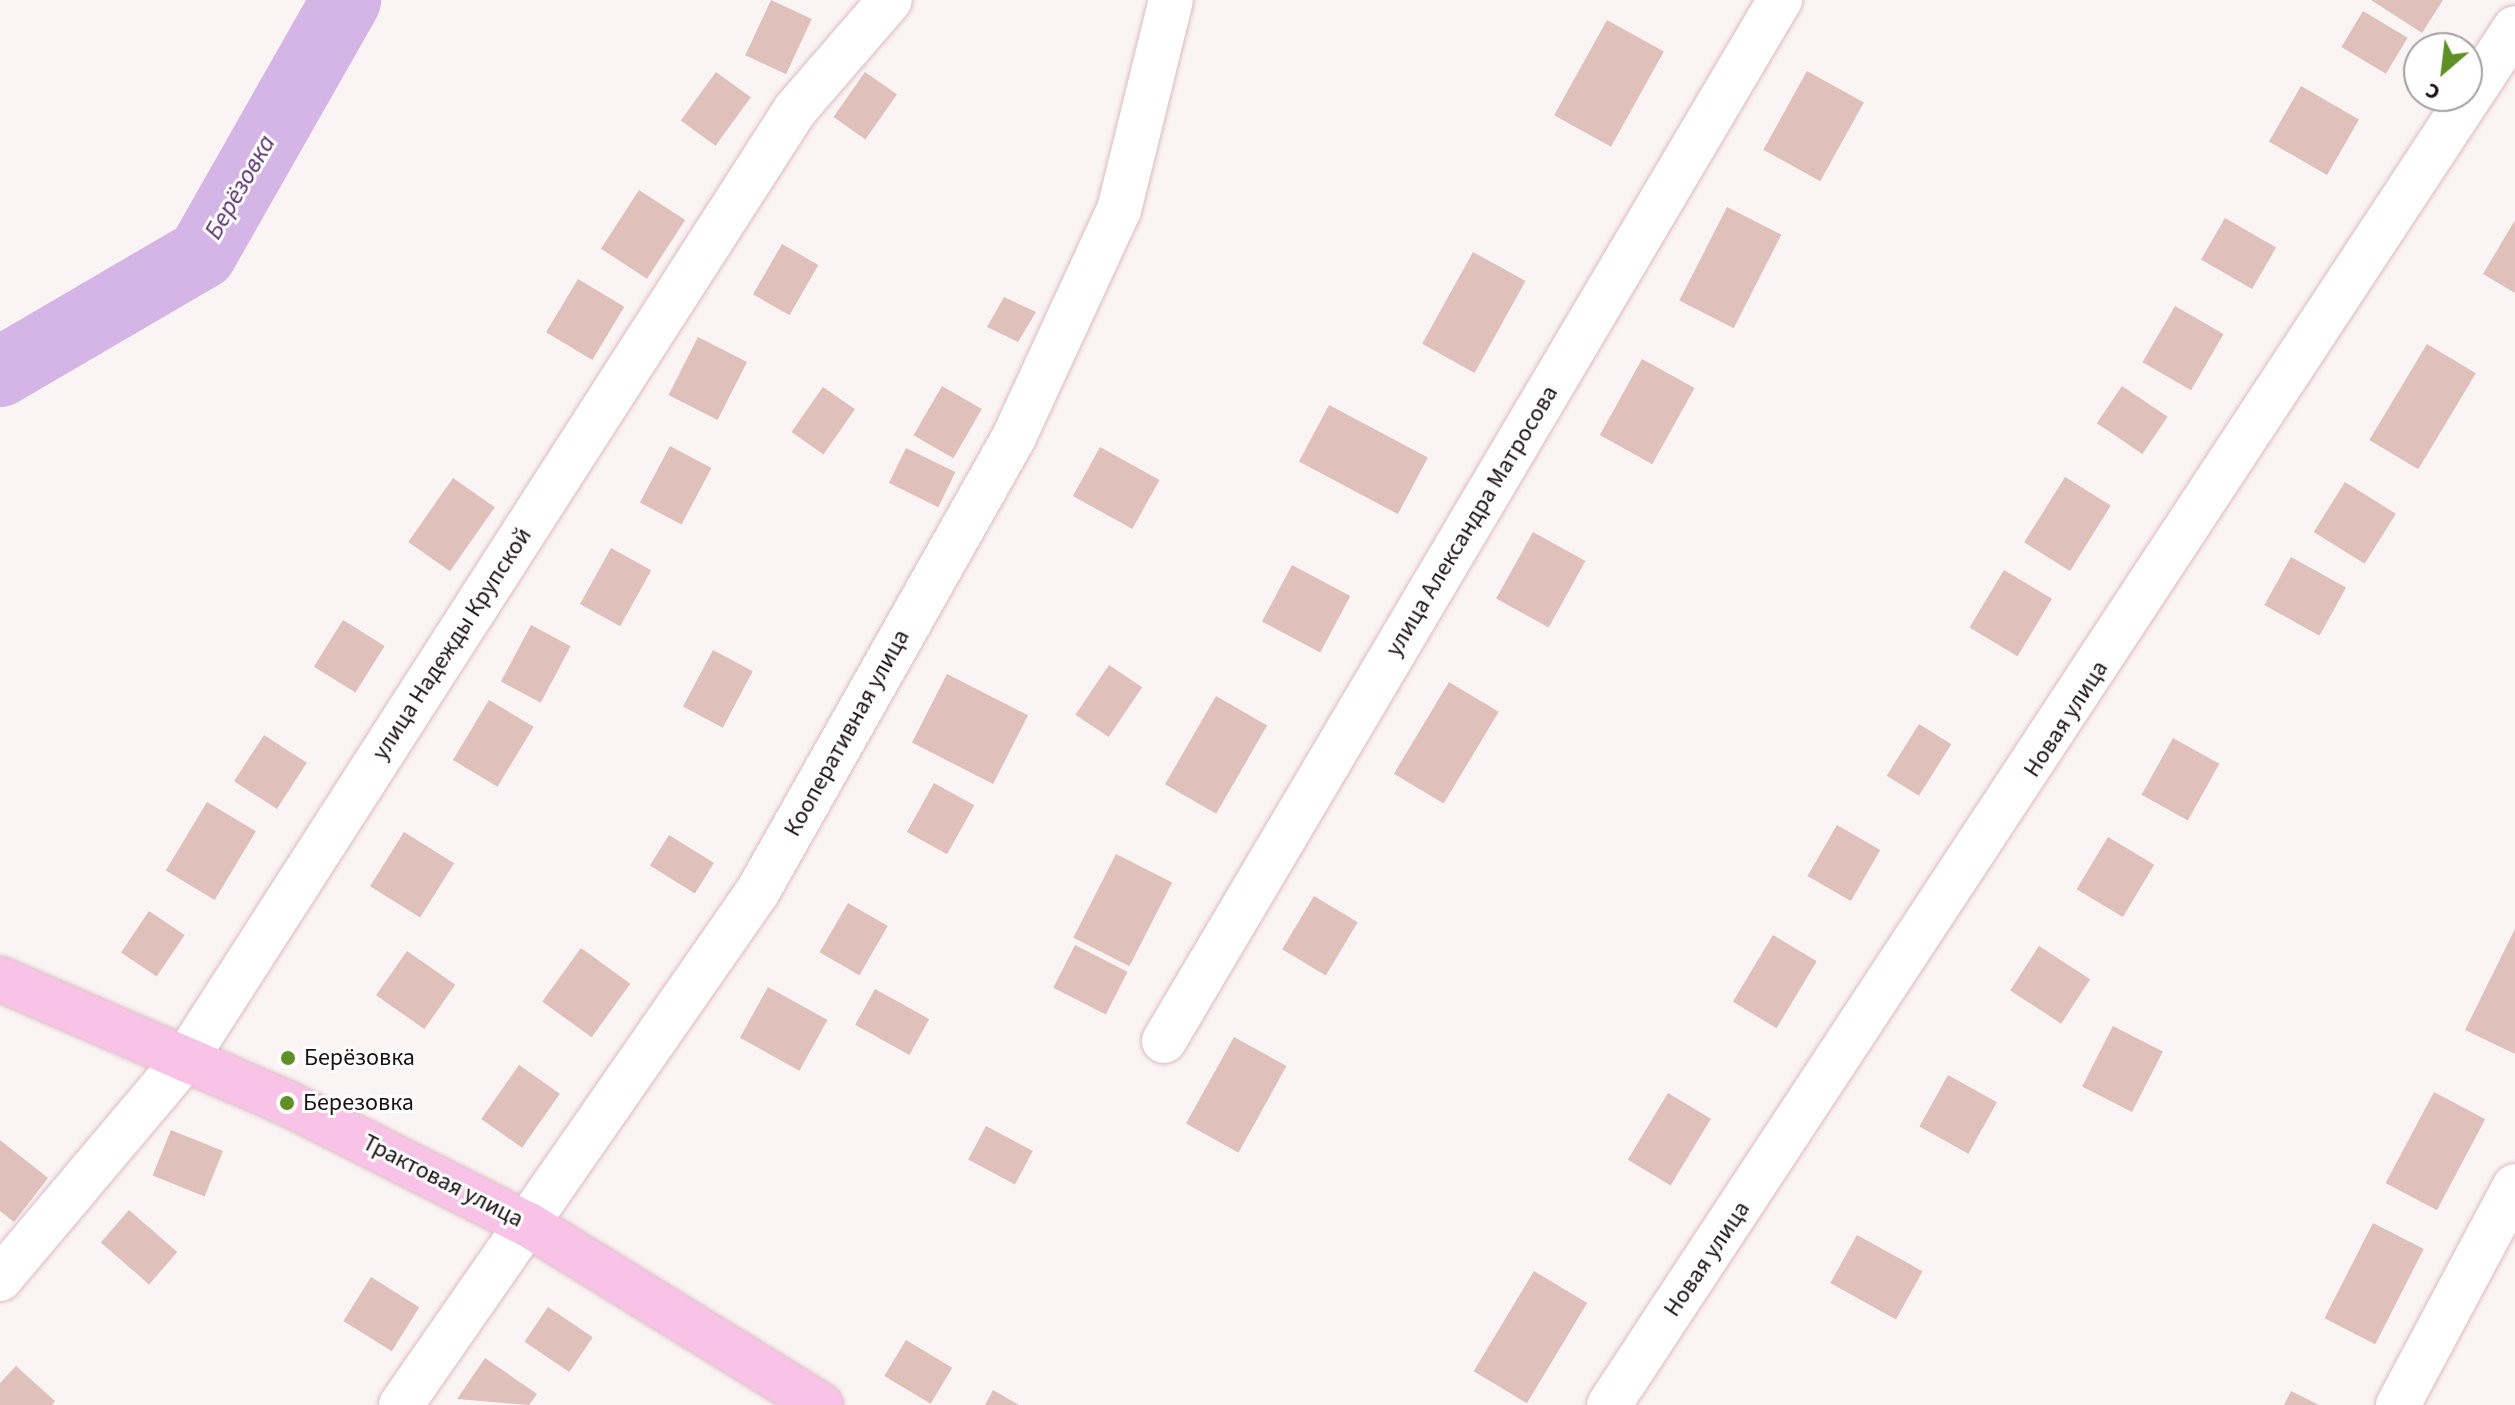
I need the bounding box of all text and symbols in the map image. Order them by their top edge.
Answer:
north arrow [2403,32,2483,112]
text: С [2420,74,2446,109]
water label: Берёзовка [198,129,282,245]
street label: улица Александра Матросова [1380,380,1564,662]
street label: улица Надежды Крупской [366,522,538,766]
street label: Кооперативная улица [778,625,916,841]
street label: Новая улица [2018,655,2114,783]
place label: Берёзовка [304,1044,415,1072]
marker: Берёзовка [279,1049,297,1067]
place label: Березовка [303,1089,414,1117]
marker: Березовка [278,1094,296,1112]
street label: Трактовая улица [358,1128,528,1234]
street label: Новая улица [1658,1196,1756,1322]

